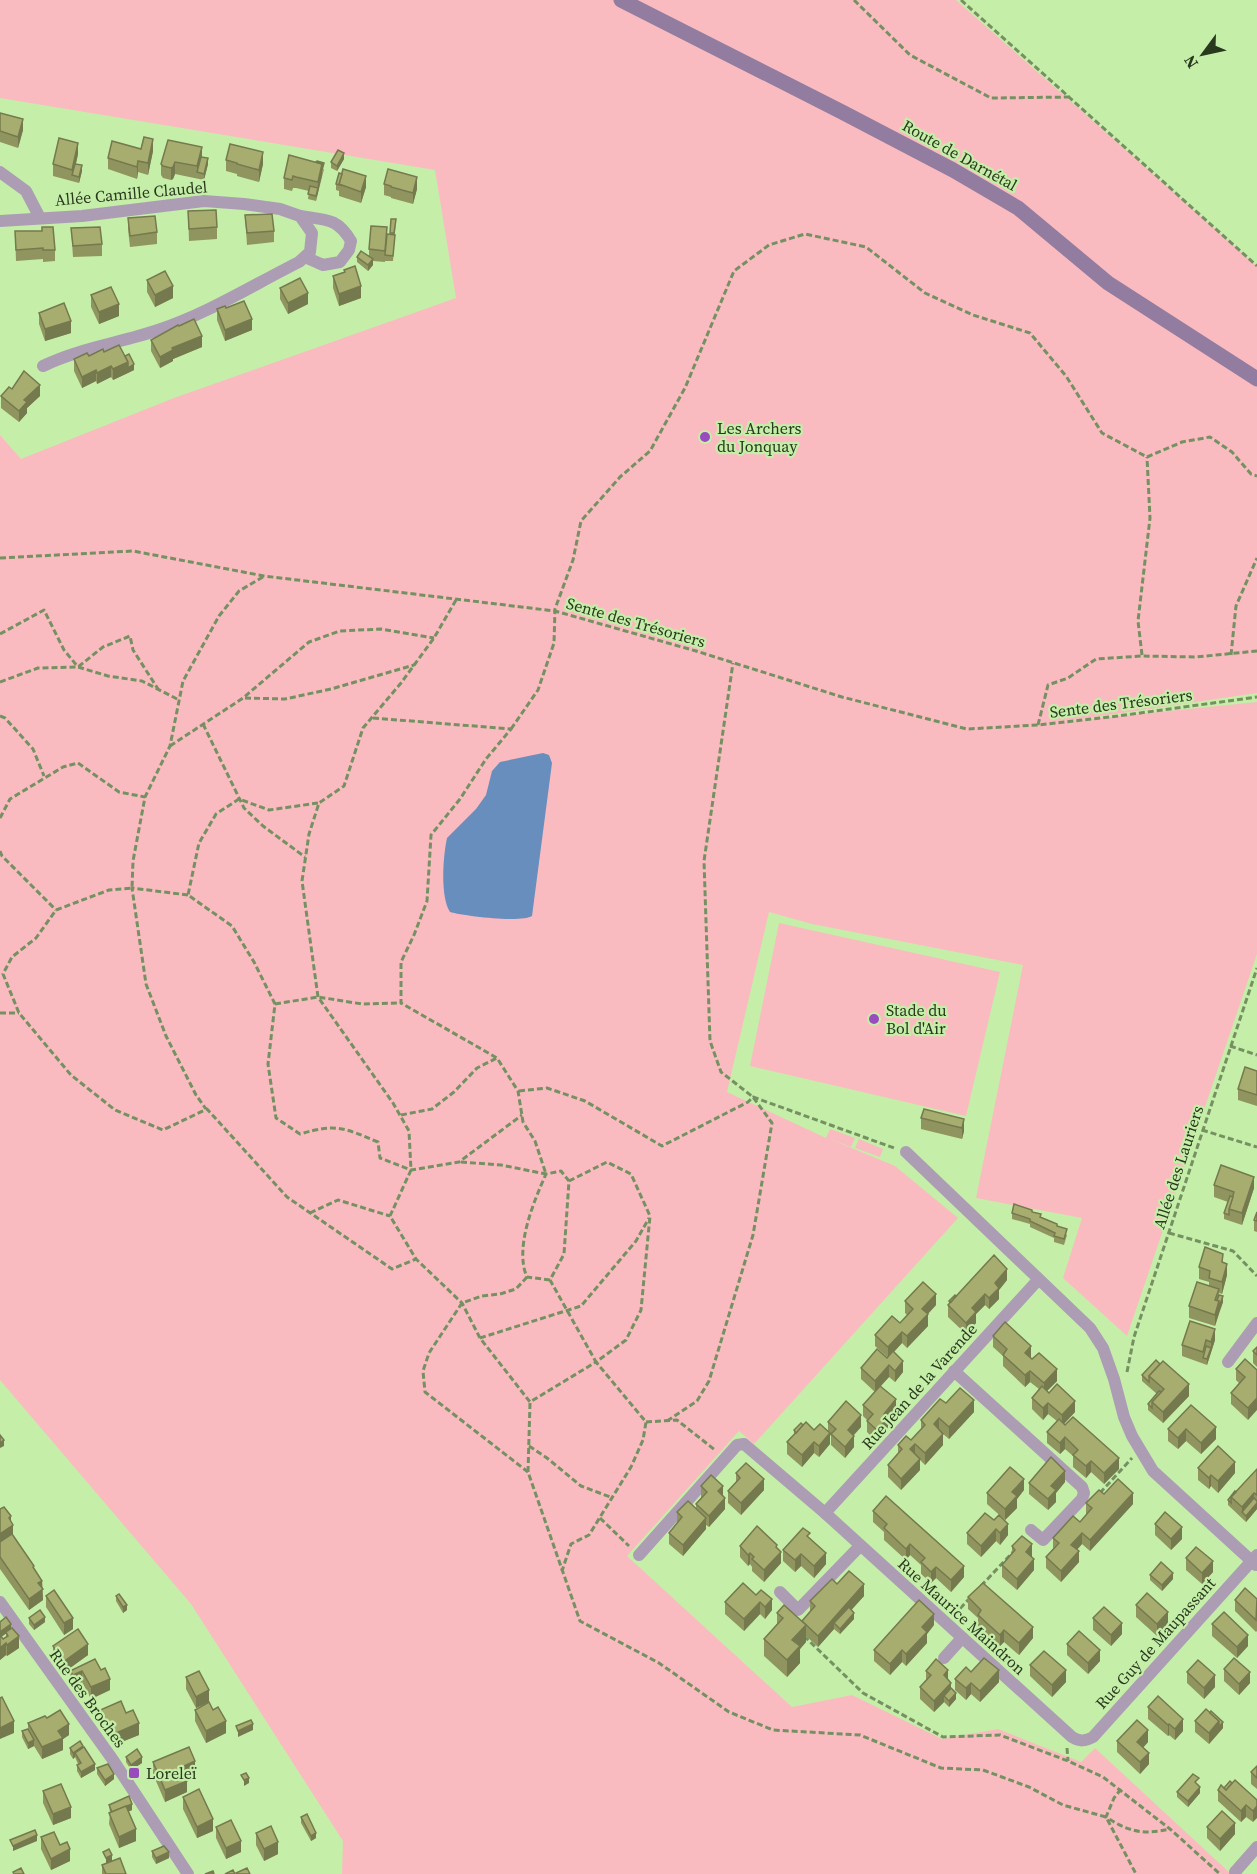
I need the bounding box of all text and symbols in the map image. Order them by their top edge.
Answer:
north arrow [1173,24,1233,84]
text: N [1178,51,1203,73]
street label: Route de Darnétal [899,114,1022,196]
street label: Allée Camille Claudel [54,175,208,211]
place label: Les Archers du Jonquay [717,417,802,457]
marker: Les Archers du Jonquay [698,430,712,444]
street label: Sente des Trésoriers [564,592,708,652]
street label: Sente des Trésoriers [1048,683,1194,723]
place label: Stade du Bol d'Air [886,999,947,1039]
marker: Stade du Bol d'Air [867,1012,881,1026]
street label: Allée des Lauriers [1148,1103,1208,1231]
street label: Rue Jean de la Varende [856,1318,982,1454]
street label: Rue Maurice Maindron [893,1553,1031,1680]
street label: Rue Guy de Maupassant [1090,1572,1221,1713]
street label: Rue des Broches [45,1644,131,1752]
place label: Loreleï [146,1762,197,1784]
marker: Loreleï [127,1766,141,1780]

